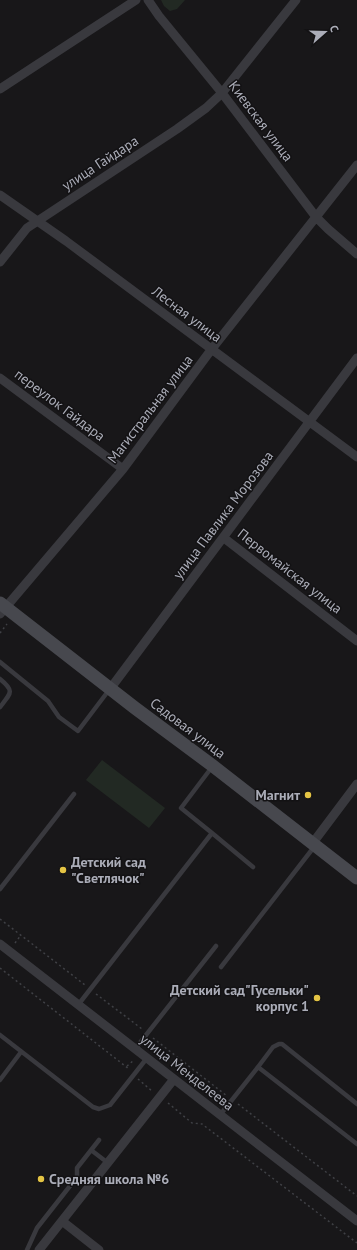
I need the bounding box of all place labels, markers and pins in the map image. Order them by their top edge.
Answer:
place label: Магнит [256,786,300,804]
marker: Магнит [303,790,313,800]
place label: Детский сад "Светлячок" [71,853,146,887]
marker: Детский сад "Светлячок" [58,865,68,875]
place label: Детский сад"Гусельки" корпус 1 [170,981,309,1015]
marker: Детский сад"Гусельки" корпус 1 [312,993,322,1003]
place label: Средняя школа №6 [49,1170,169,1188]
marker: Средняя школа №6 [36,1174,46,1184]

